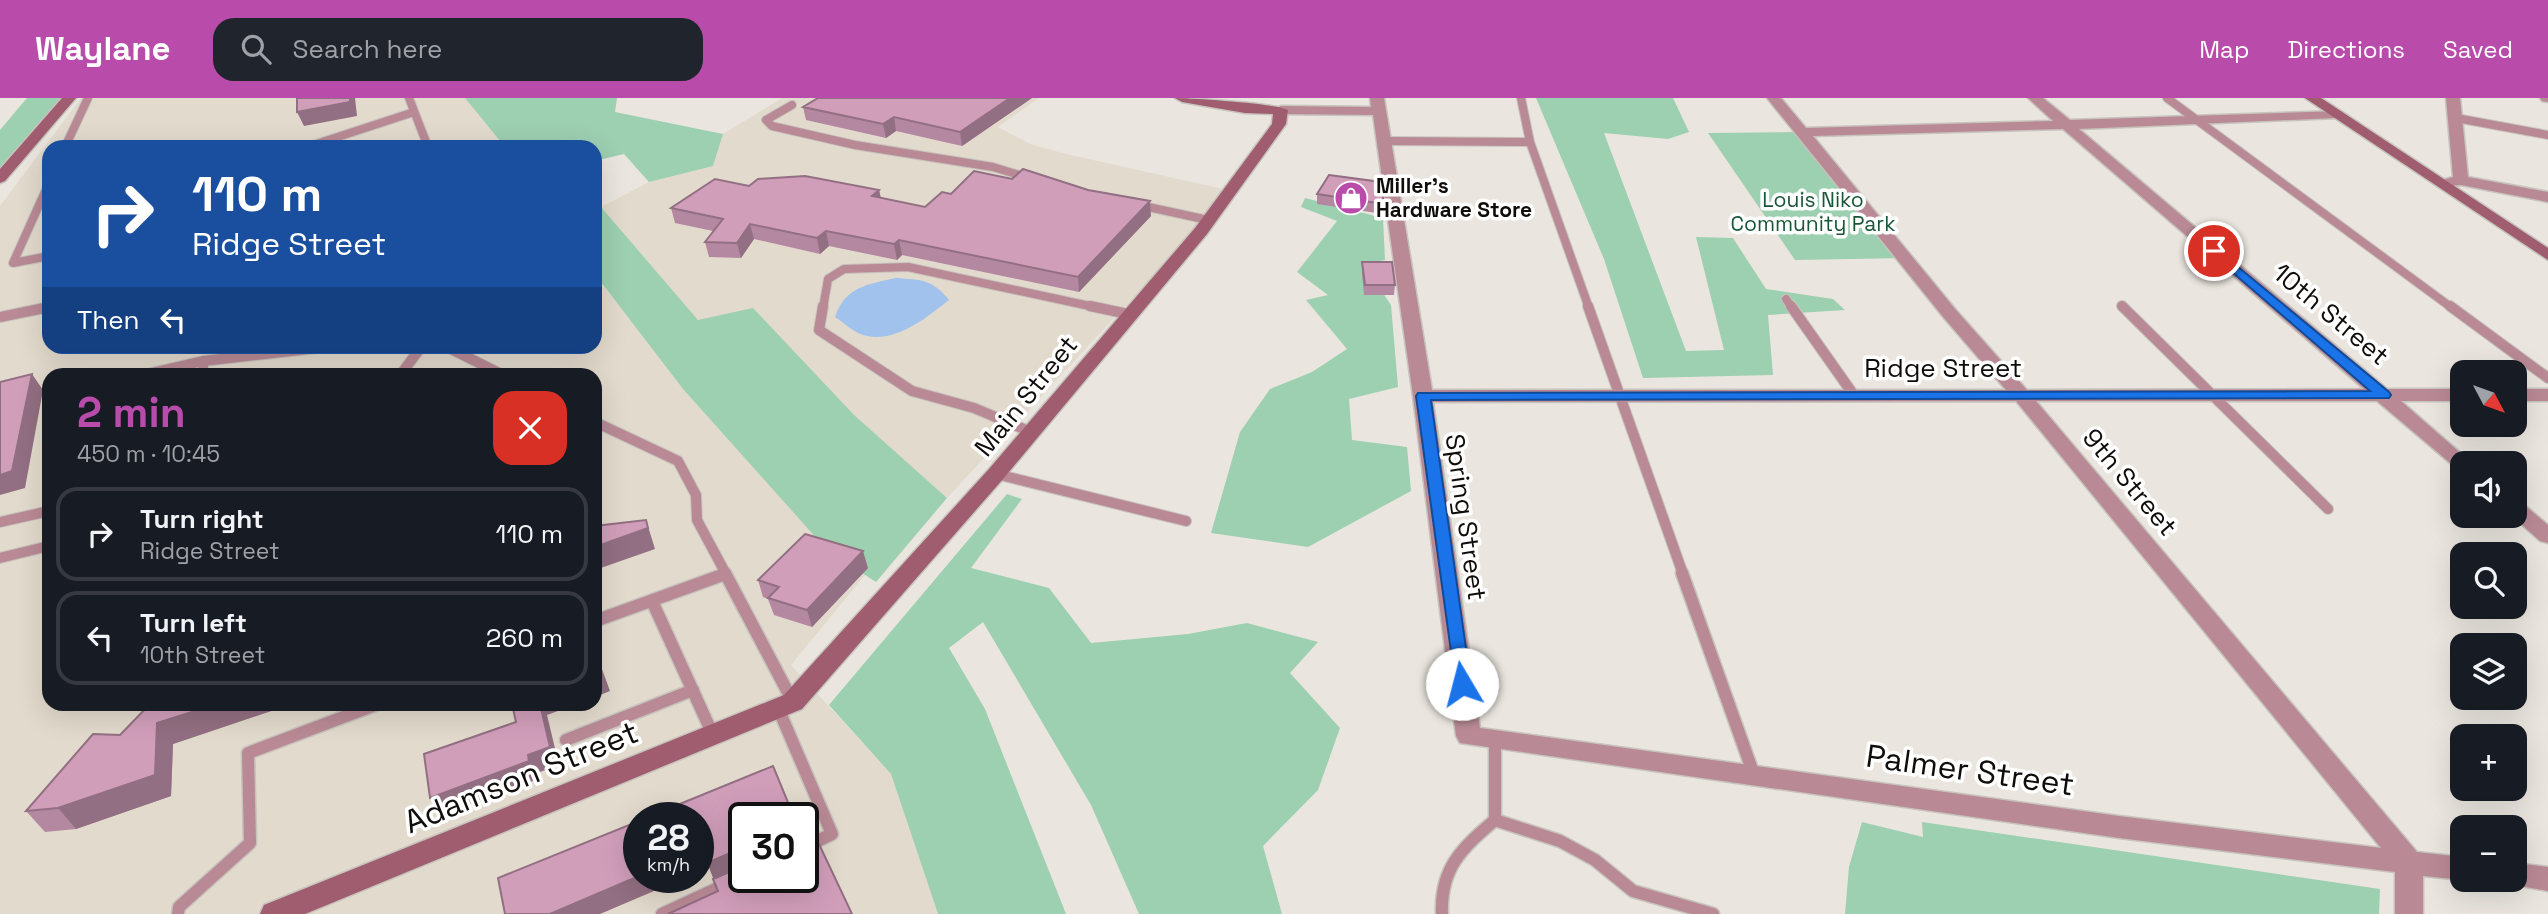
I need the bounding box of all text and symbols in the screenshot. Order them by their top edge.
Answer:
search box [213,18,703,81]
text: Waylane [35,28,171,70]
icon: search [237,30,275,68]
text: Search here [293,32,442,66]
text: Map [2199,34,2249,65]
text: Directions [2287,34,2405,65]
text: Saved [2443,34,2513,65]
text: 110 m [192,163,322,225]
icon: right [77,168,168,259]
place label: Miller's Hardware Store [1376,172,1532,223]
shop icon: Miller's Hardware Store [1332,179,1370,217]
park label: Louis Niko Community Park [1731,186,1895,237]
pin [2184,221,2244,281]
text: Ridge Street [192,224,386,264]
icon: arrive [2195,232,2233,270]
street label: 10th Street [2266,255,2396,373]
icon: left [154,301,192,339]
text: Then [77,303,140,337]
street label: Main Street [967,329,1085,463]
street label: Ridge Street [1864,351,2022,385]
north arrow [2450,360,2527,438]
map controls [2450,360,2527,892]
text: 2 min [77,386,186,439]
button: close [493,391,567,465]
street label: 9th Street [2075,421,2185,543]
street label: Spring Street [1438,432,1494,602]
text: 450 m · 10:45 [77,439,220,469]
button: sound [2450,451,2527,528]
text: Turn right [140,502,264,536]
icon: right [81,515,119,553]
text: 110 m [496,517,563,551]
text: Ridge Street [140,536,280,566]
button: search [2450,542,2527,619]
text: Turn left [140,606,247,640]
icon: left [81,619,119,657]
text: 260 m [486,621,563,655]
button: layers [2450,633,2527,710]
text: 10th Street [140,640,265,670]
position arrow [1425,647,1499,721]
street label: Adamson Street [398,712,644,842]
button: + [2450,724,2527,801]
street label: Palmer Street [1863,736,2077,804]
speed limit sign: 30 [728,802,819,893]
button: − [2450,815,2527,892]
text: 28 [648,816,689,860]
text: km/h [647,853,690,876]

